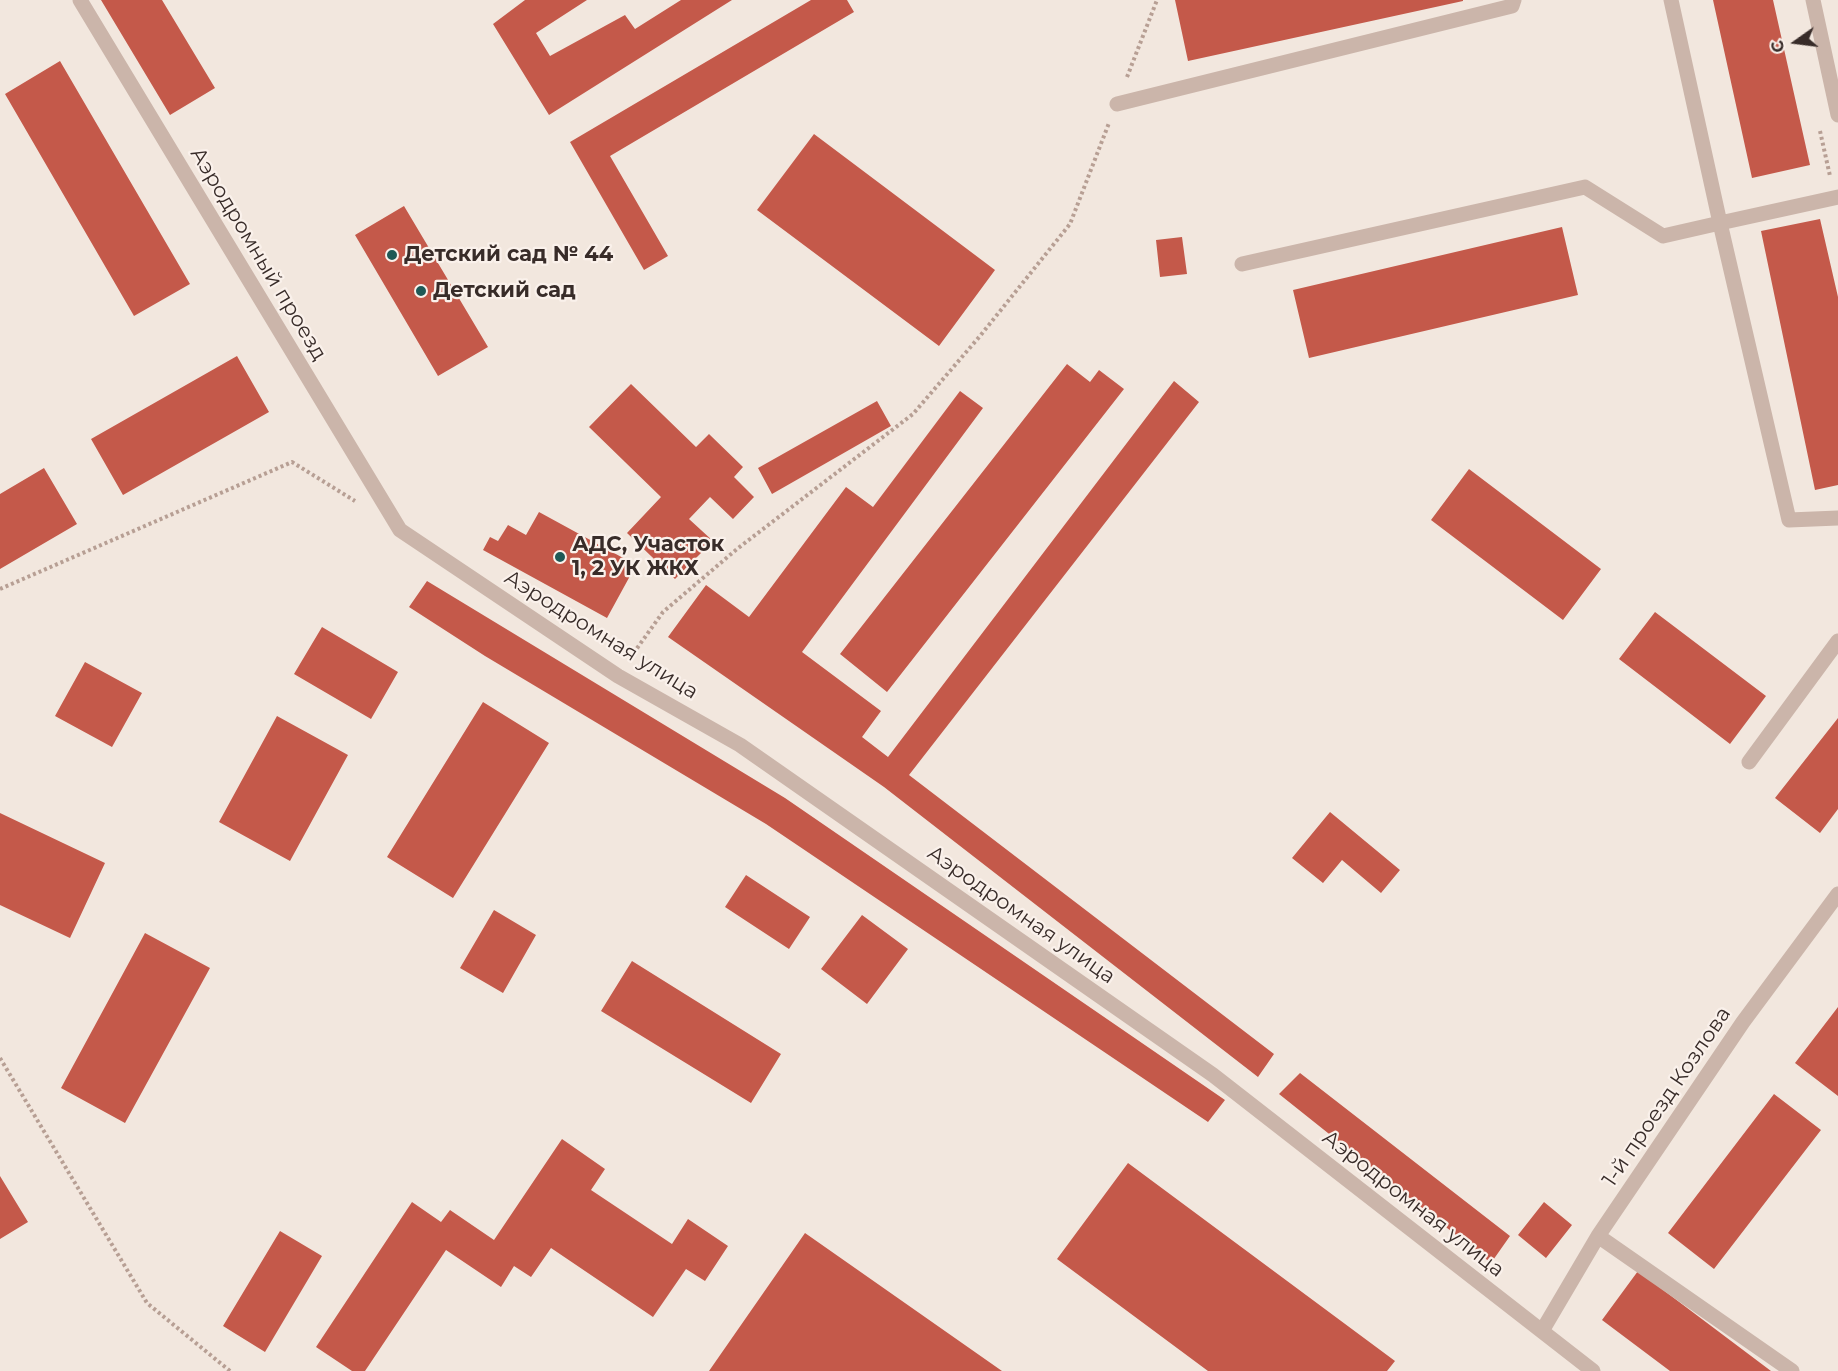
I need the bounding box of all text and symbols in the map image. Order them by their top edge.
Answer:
north arrow [1766,12,1826,72]
text: С [1767,39,1789,54]
street label: Аэродромный проезд [184,143,332,365]
place label: Детский сад № 44 [404,242,613,268]
marker: Детский сад № 44 [385,248,399,262]
place label: Детский сад [433,278,576,304]
marker: Детский сад [414,284,428,298]
place label: АДС, Участок 1, 2 УК ЖКХ [572,532,724,582]
marker: АДС, Участок 1, 2 УК ЖКХ [553,550,567,564]
street label: Аэродромная улица [500,565,702,705]
street label: Аэродромная улица [922,841,1120,989]
street label: 1-й проезд Козлова [1598,1002,1736,1192]
street label: Аэродромная улица [1317,1125,1509,1283]

